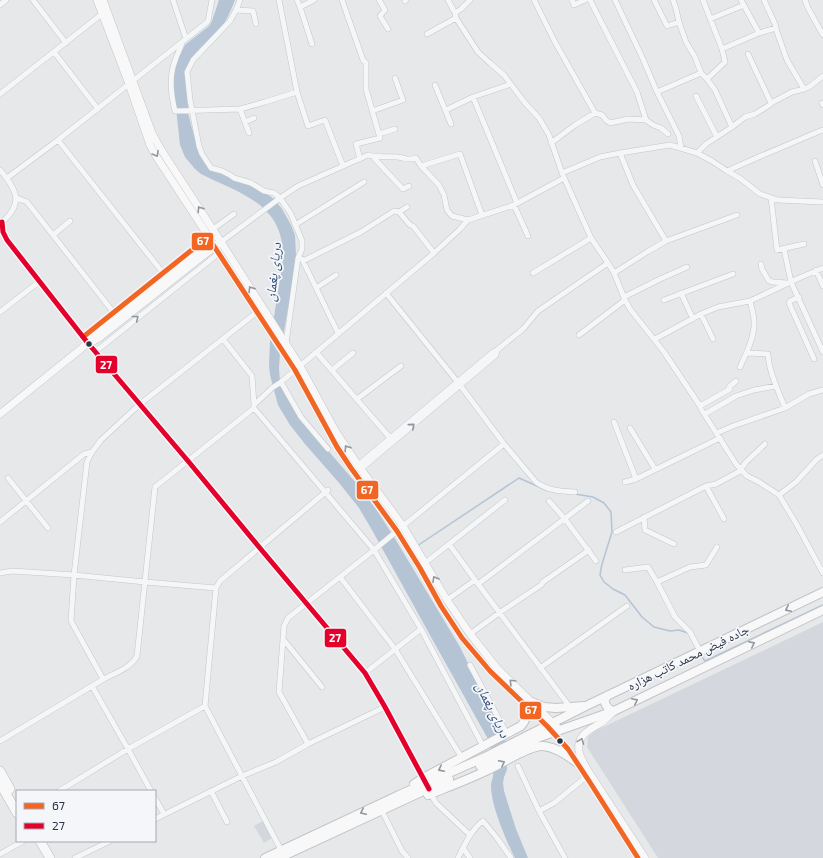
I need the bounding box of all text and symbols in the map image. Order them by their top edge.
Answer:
one-way arrow [151,150,158,157]
one-way arrow [198,207,205,214]
line badge: 67 [191,232,214,251]
text: 67 [197,234,209,247]
water label: دریای پغمان [261,241,285,303]
one-way arrow [249,286,256,293]
one-way arrow [132,316,139,323]
unlabelled marker [84,339,94,349]
line badge: 27 [95,355,118,374]
text: 27 [100,358,112,371]
one-way arrow [407,423,415,430]
one-way arrow [344,445,351,452]
line badge: 67 [356,480,379,500]
text: 67 [361,483,373,496]
one-way arrow [432,576,439,583]
one-way arrow [784,604,792,612]
street label: جاده فیض محمد کاتب هزاره [625,621,752,694]
line badge: 27 [324,628,347,648]
text: 27 [329,631,341,644]
one-way arrow [748,641,755,649]
water label: دریای پغمان [472,679,514,741]
one-way arrow [509,679,517,687]
one-way arrow [631,698,638,706]
line badge: 67 [519,701,542,720]
text: 67 [525,703,537,716]
unlabelled marker [555,736,565,746]
one-way arrow [577,738,585,745]
one-way arrow [498,760,506,768]
one-way arrow [437,764,445,772]
legend [16,790,156,842]
text: 67 [52,798,65,812]
one-way arrow [360,807,368,815]
text: 27 [52,818,65,832]

